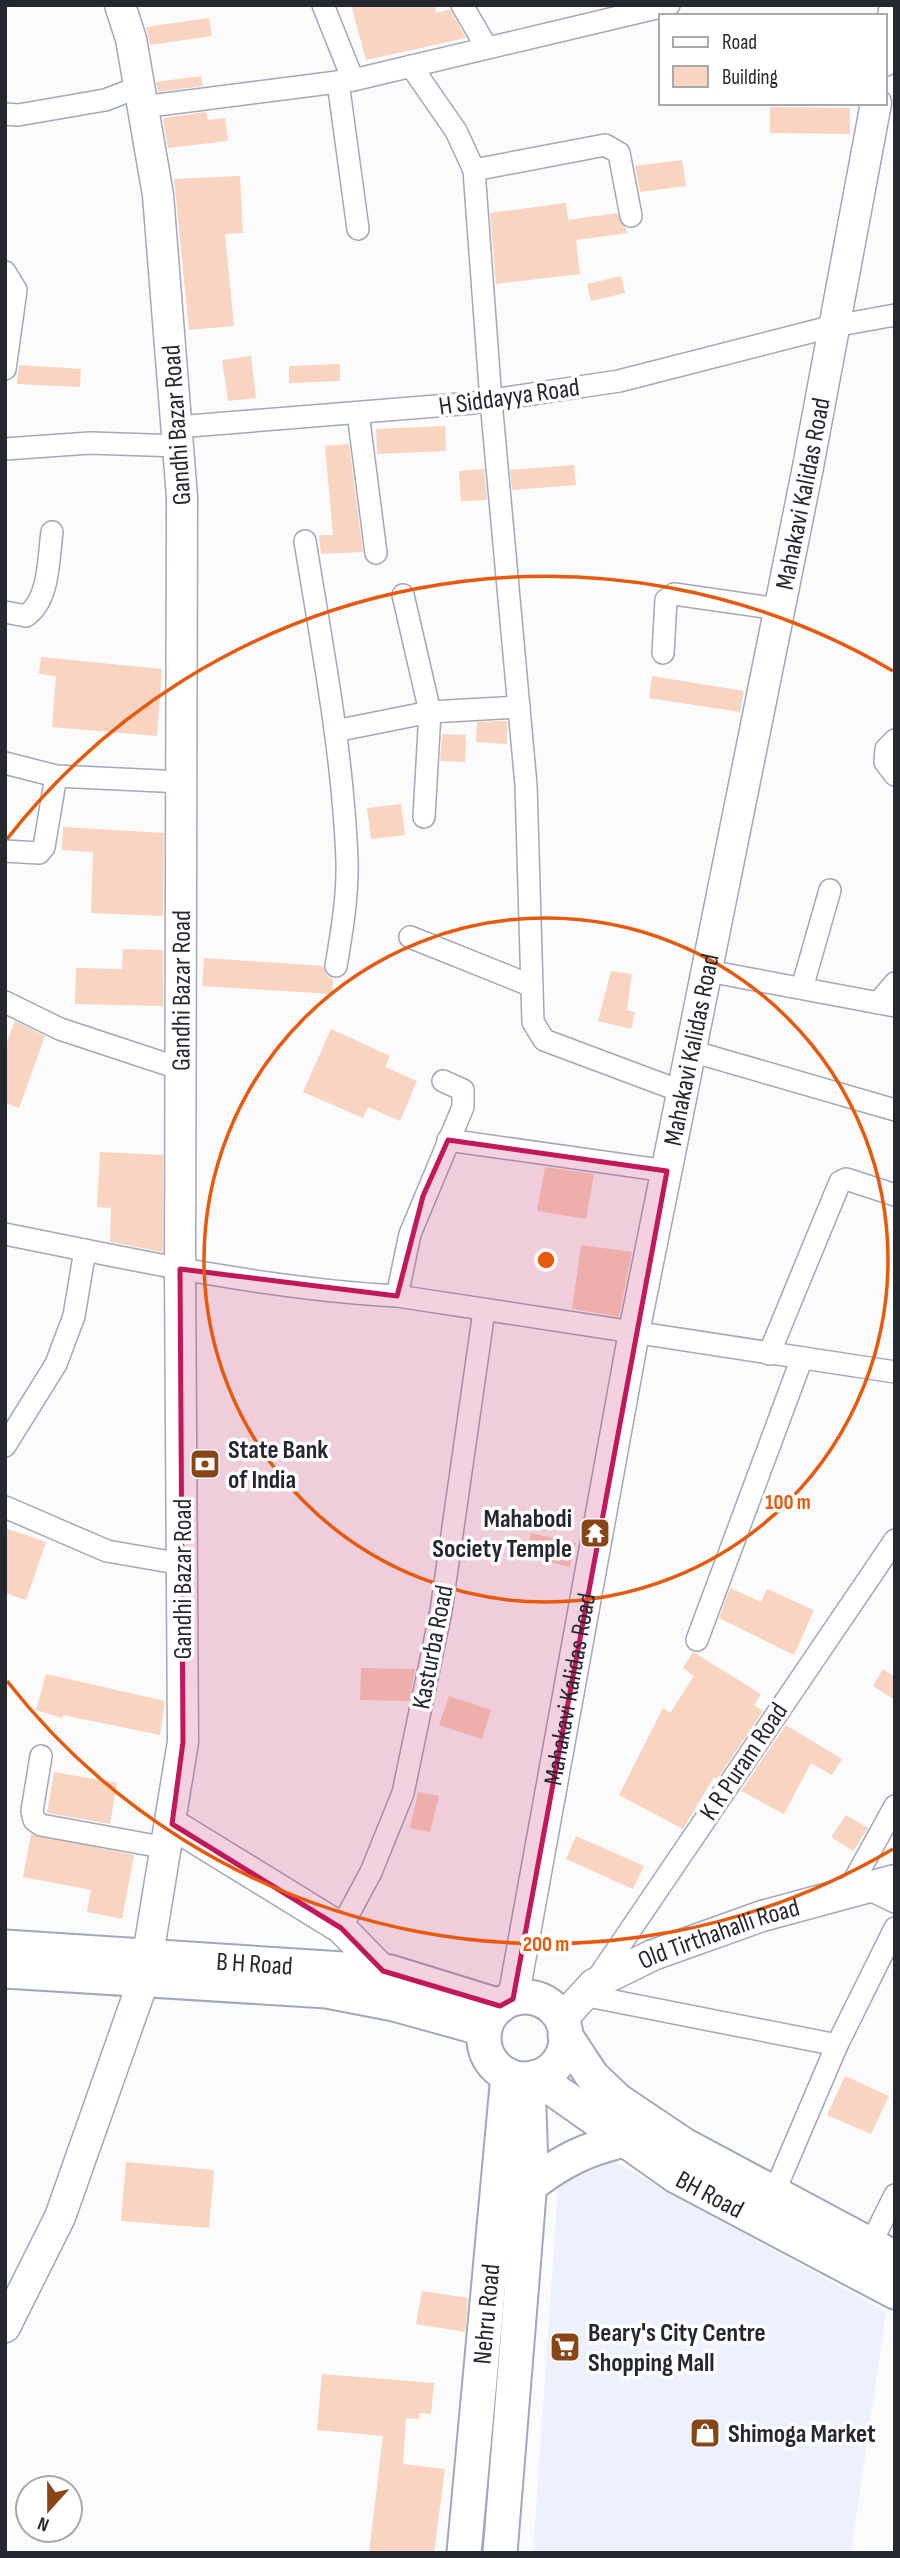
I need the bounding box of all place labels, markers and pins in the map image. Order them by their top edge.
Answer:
centre of rings [534,1248,558,1272]
place label: State Bank of India [228,1435,328,1496]
bank icon: State Bank of India [188,1447,222,1481]
place label: Mahabodi Society Temple [432,1504,572,1565]
temple icon: Mahabodi Society Temple [578,1516,612,1550]
place label: Beary's City Centre Shopping Mall [588,2318,766,2379]
supermarket icon: Beary's City Centre Shopping Mall [548,2330,582,2364]
shop icon: Shimoga Market [688,2416,722,2450]
place label: Shimoga Market [728,2419,876,2450]

